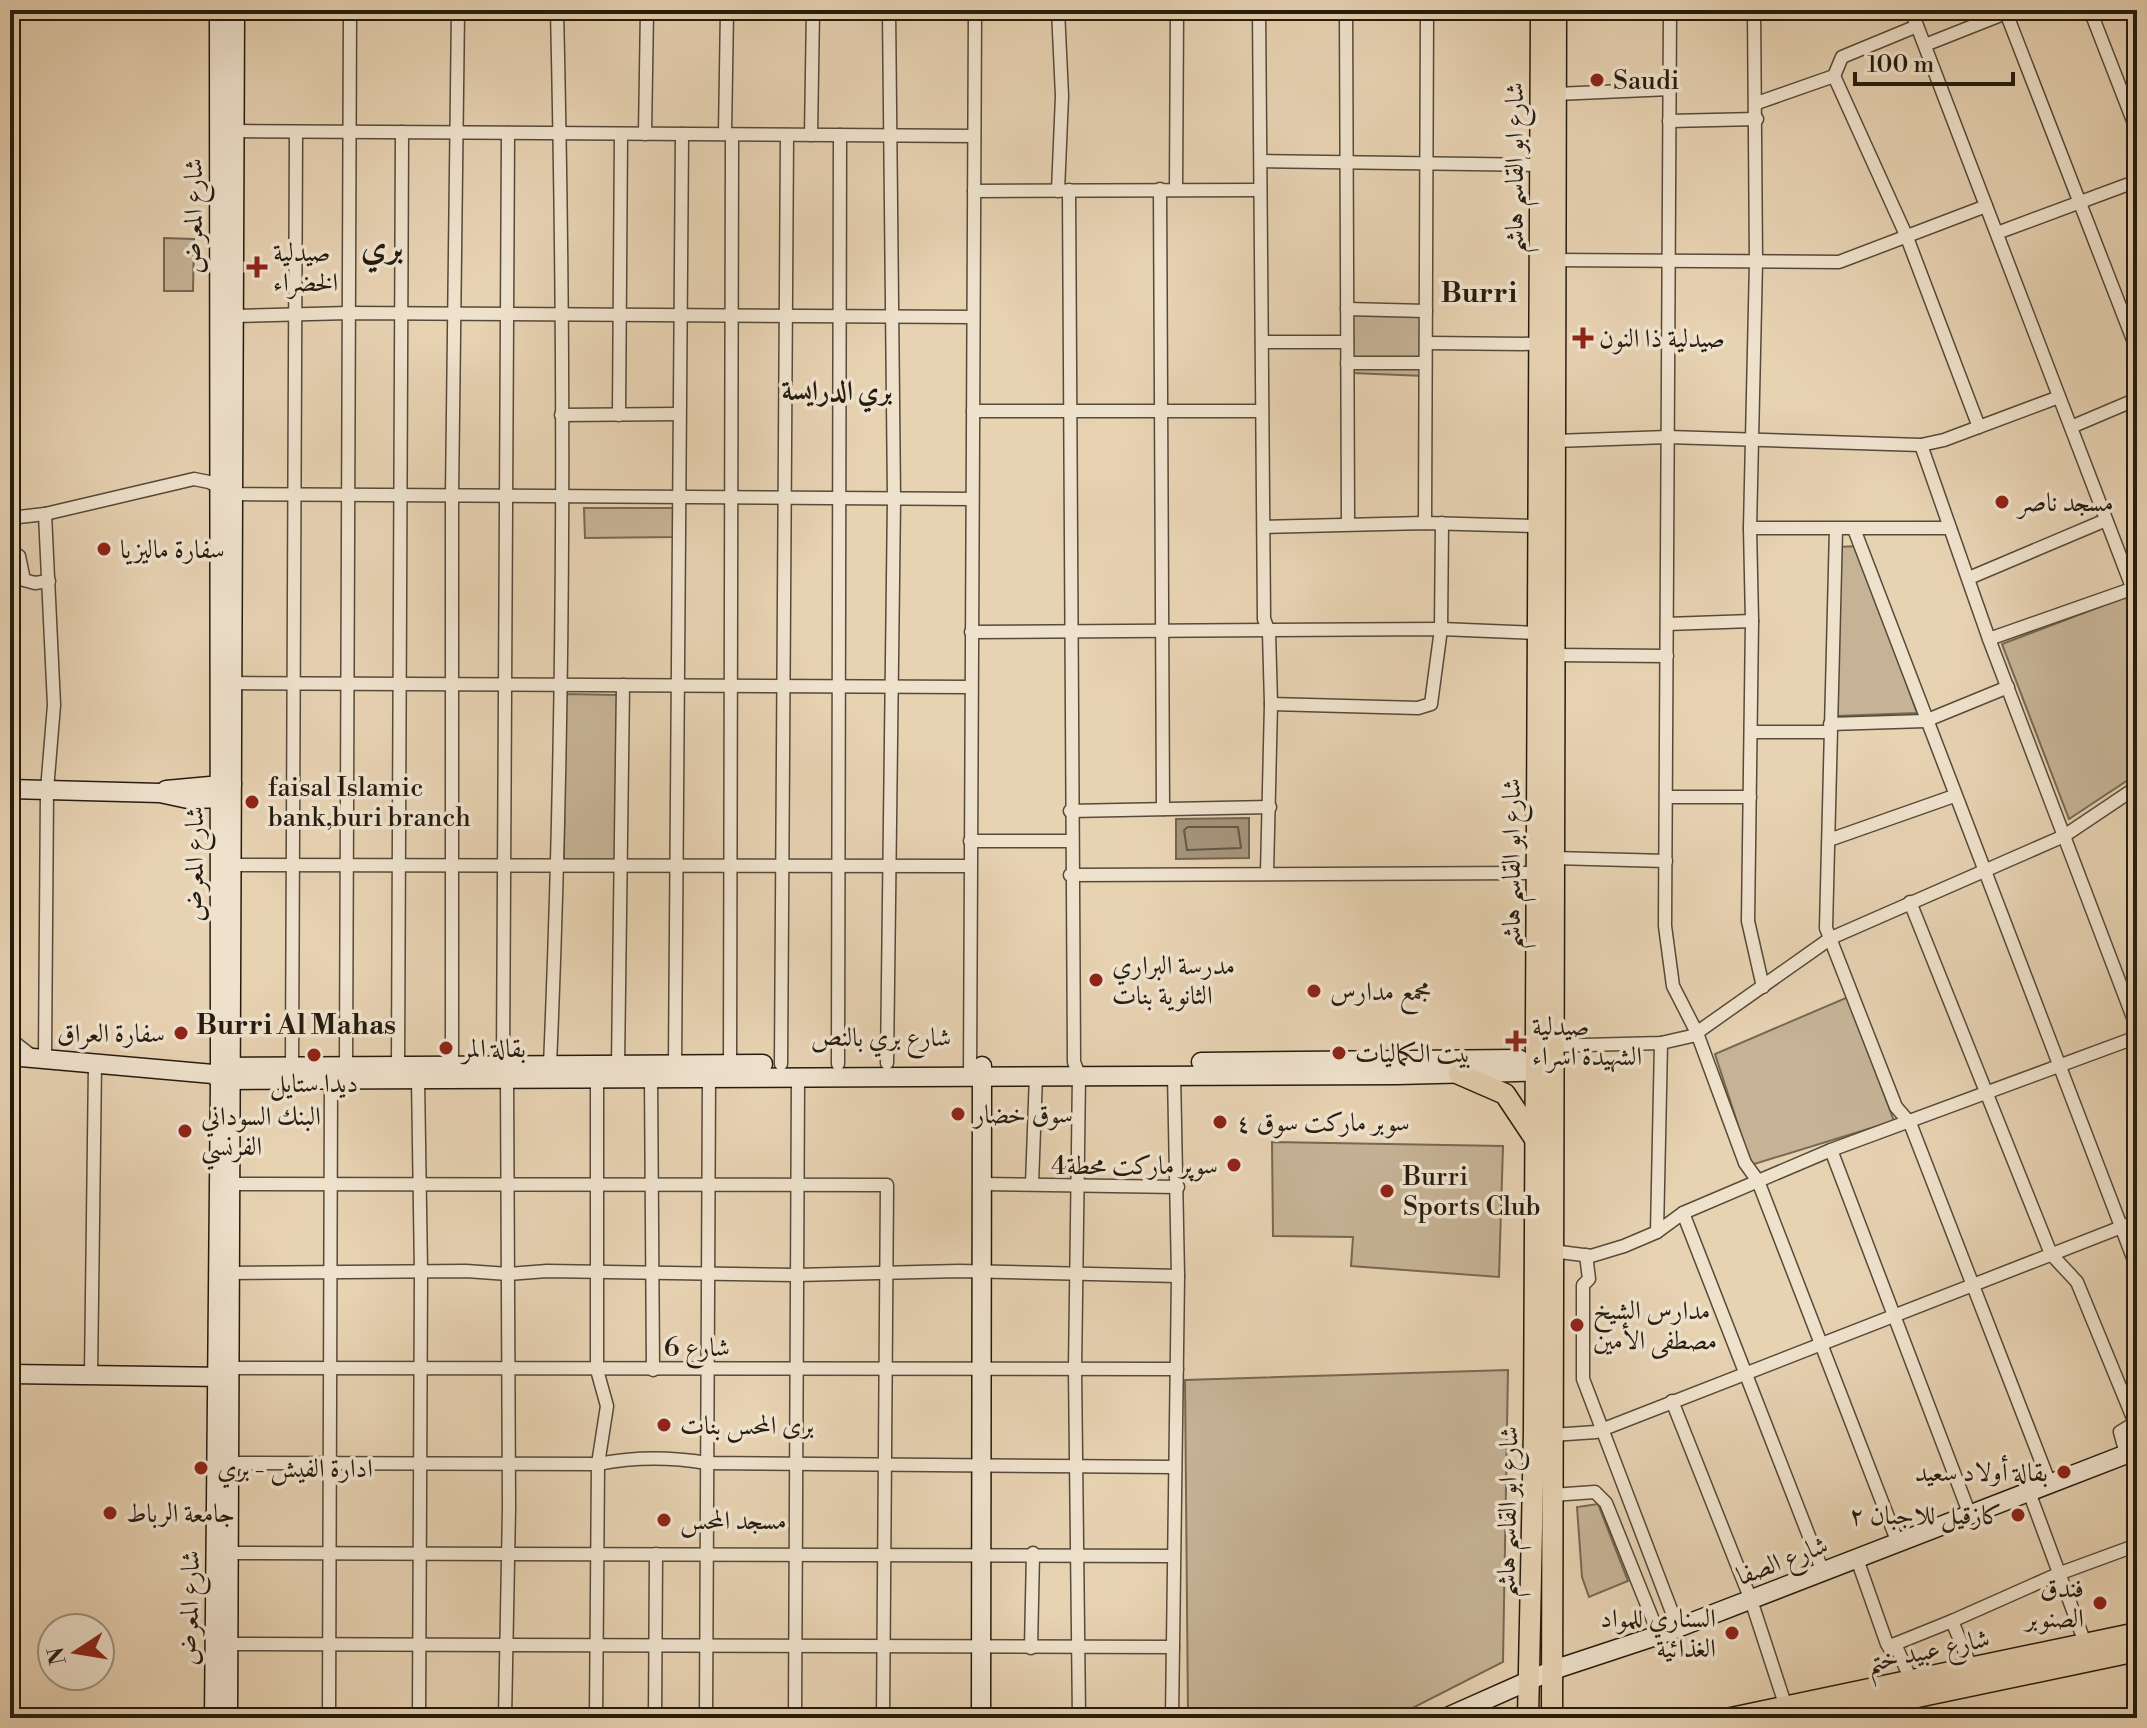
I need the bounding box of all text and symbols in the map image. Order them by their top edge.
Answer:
scale bar [1855,36,2013,86]
text: 100 m [1867,50,1934,80]
place label: Saudi [1613,65,1679,97]
marker: Saudi [1588,71,1606,89]
street label: شارع ابو القاسم هاشم [1499,82,1540,254]
street label: شارع المعرض [178,158,215,274]
district label: بري [361,227,403,273]
place label: صيدلية الخضراء [273,237,338,299]
marker: صيدلية الخضراء [248,258,266,276]
district label: Burri [1441,276,1517,311]
place label: صيدلية ذا النون [1599,323,1725,355]
marker: صيدلية ذا النون [1574,329,1592,347]
district label: بري الدرايسة [782,374,892,413]
place label: مسجد ناصر [2015,487,2114,519]
marker: مسجد ناصر [1993,493,2011,511]
place label: سفارة ماليزيا [120,534,225,566]
marker: سفارة ماليزيا [95,540,113,558]
place label: faisal Islamic bank,buri branch [268,772,471,834]
street label: شارع ابو القاسم هاشم [1496,778,1537,950]
marker: faisal Islamic bank,buri branch [243,793,261,811]
street label: شارع المعرض [179,806,216,922]
place label: مدرسة البراري الثانوية بنات [1112,950,1235,1012]
marker: مدرسة البراري الثانوية بنات [1087,971,1105,989]
place label: مجمع مدارس [1330,976,1431,1015]
marker: مجمع مدارس [1305,982,1323,1000]
district label: Burri Al Mahas [196,1008,396,1043]
place label: صيدلية الشهيدة اسراء [1532,1011,1642,1073]
place label: سفارة العراق [57,1018,165,1050]
street label: شارع بري بالنص [811,1022,951,1059]
marker: سفارة العراق [172,1024,190,1042]
marker: صيدلية الشهيدة اسراء [1507,1032,1525,1050]
place label: بقالة المر [459,1033,526,1065]
place label: بيت الكماليات [1355,1038,1471,1070]
marker: بقالة المر [437,1039,455,1057]
marker: بيت الكماليات [1330,1044,1348,1062]
marker: ديدا ستايل [305,1046,323,1064]
place label: ديدا ستايل [270,1068,358,1101]
place label: سوق خضار [971,1099,1073,1131]
place label: البنك السوداني الفرنسي [201,1101,321,1170]
marker: سوق خضار [949,1105,967,1123]
place label: سوبر ماركت سوق ٤ [1236,1107,1410,1139]
marker: سوبر ماركت سوق ٤ [1211,1113,1229,1131]
marker: البنك السوداني الفرنسي [176,1122,194,1140]
place label: سوپر مارکت محطة4 [1051,1150,1218,1182]
marker: سوپر مارکت محطة4 [1225,1156,1243,1174]
place label: Burri Sports Club [1402,1161,1541,1223]
marker: Burri Sports Club [1378,1182,1396,1200]
place label: مدارس الشيخ مصطفى الأمين [1593,1295,1717,1359]
marker: مدارس الشيخ مصطفى الأمين [1568,1316,1586,1334]
street label: شارع 6 [664,1332,730,1369]
place label: برى المحس بنات [680,1410,814,1443]
marker: برى المحس بنات [655,1416,673,1434]
street label: شارع ابو القاسم هاشم [1491,1426,1534,1598]
place label: ادارة الفيش - بري [217,1453,373,1489]
place label: بقالة أولاد سعيد [1915,1455,2048,1489]
marker: ادارة الفيش - بري [192,1459,210,1477]
marker: بقالة أولاد سعيد [2055,1463,2073,1481]
place label: جامعة الرباط [126,1498,235,1530]
place label: كازقيل للاجبان ٢ [1849,1500,2002,1533]
marker: جامعة الرباط [101,1504,119,1522]
place label: مسجد المحس [680,1505,787,1538]
marker: كازقيل للاجبان ٢ [2009,1506,2027,1524]
marker: مسجد المحس [655,1511,673,1529]
street label: شارع الصفا [1732,1529,1834,1598]
street label: شارع المعرض [173,1550,212,1666]
place label: فندق الصنوبر [2022,1573,2084,1635]
marker: فندق الصنوبر [2091,1594,2109,1612]
place label: السناري للمواد الغذائية [1600,1603,1716,1665]
north arrow [36,1612,116,1692]
street label: شارع عبيد ختم [1864,1622,1994,1688]
marker: السناري للمواد الغذائية [1723,1624,1741,1642]
text: N [43,1644,73,1667]

